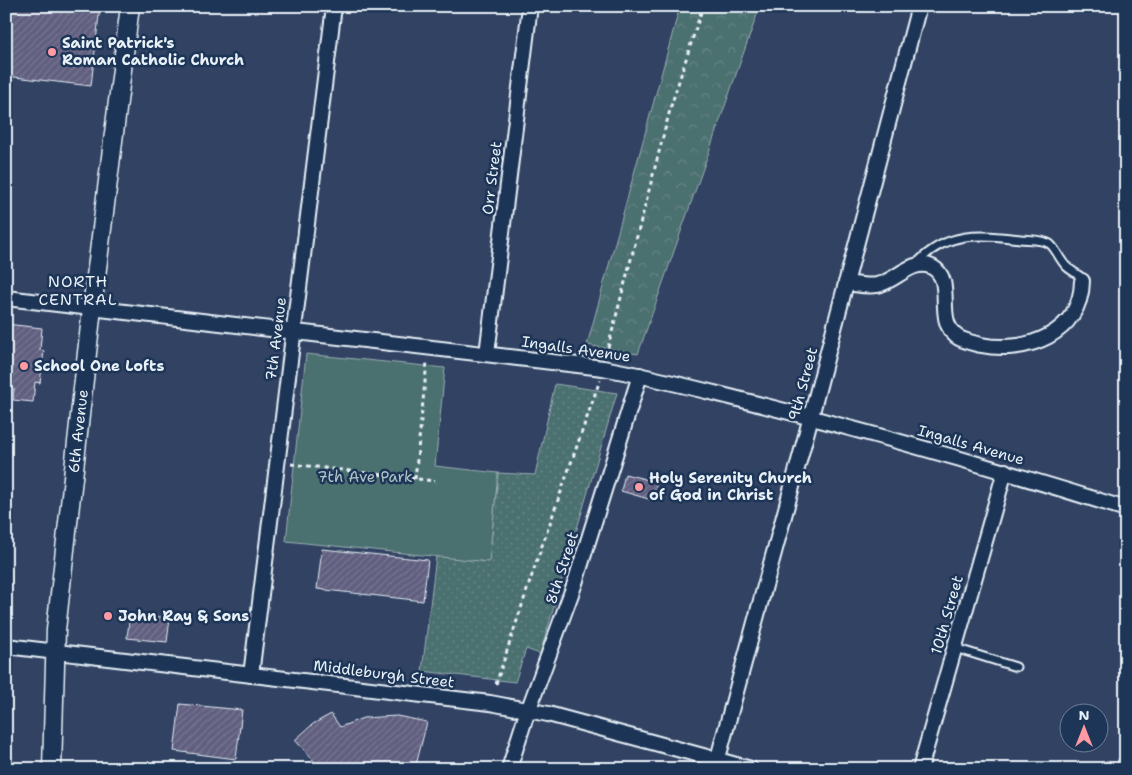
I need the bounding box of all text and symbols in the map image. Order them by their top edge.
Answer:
place label: Saint Patrick's Roman Catholic Church [62,33,244,70]
marker: Saint Patrick's Roman Catholic Church [46,46,58,58]
street label: Orr Street [478,140,506,216]
district label: NORTH CENTRAL [39,271,117,310]
street label: 7th Avenue [261,296,291,382]
street label: Ingalls Avenue [520,331,632,367]
street label: 9th Street [784,345,822,423]
place label: School One Lofts [34,356,165,376]
marker: School One Lofts [18,360,30,372]
street label: 6th Avenue [64,388,93,474]
street label: Ingalls Avenue [915,420,1027,470]
park label: 7th Ave Park [317,467,413,487]
place label: Holy Serenity Church of God in Christ [649,468,812,505]
marker: Holy Serenity Church of God in Christ [633,481,645,493]
street label: 8th Street [541,529,583,607]
street label: 10th Street [926,573,968,657]
place label: John Ray & Sons [118,606,249,626]
marker: John Ray & Sons [102,610,114,622]
street label: Middleburgh Street [312,655,456,693]
north arrow [1060,702,1110,752]
text: N [1078,706,1090,724]

